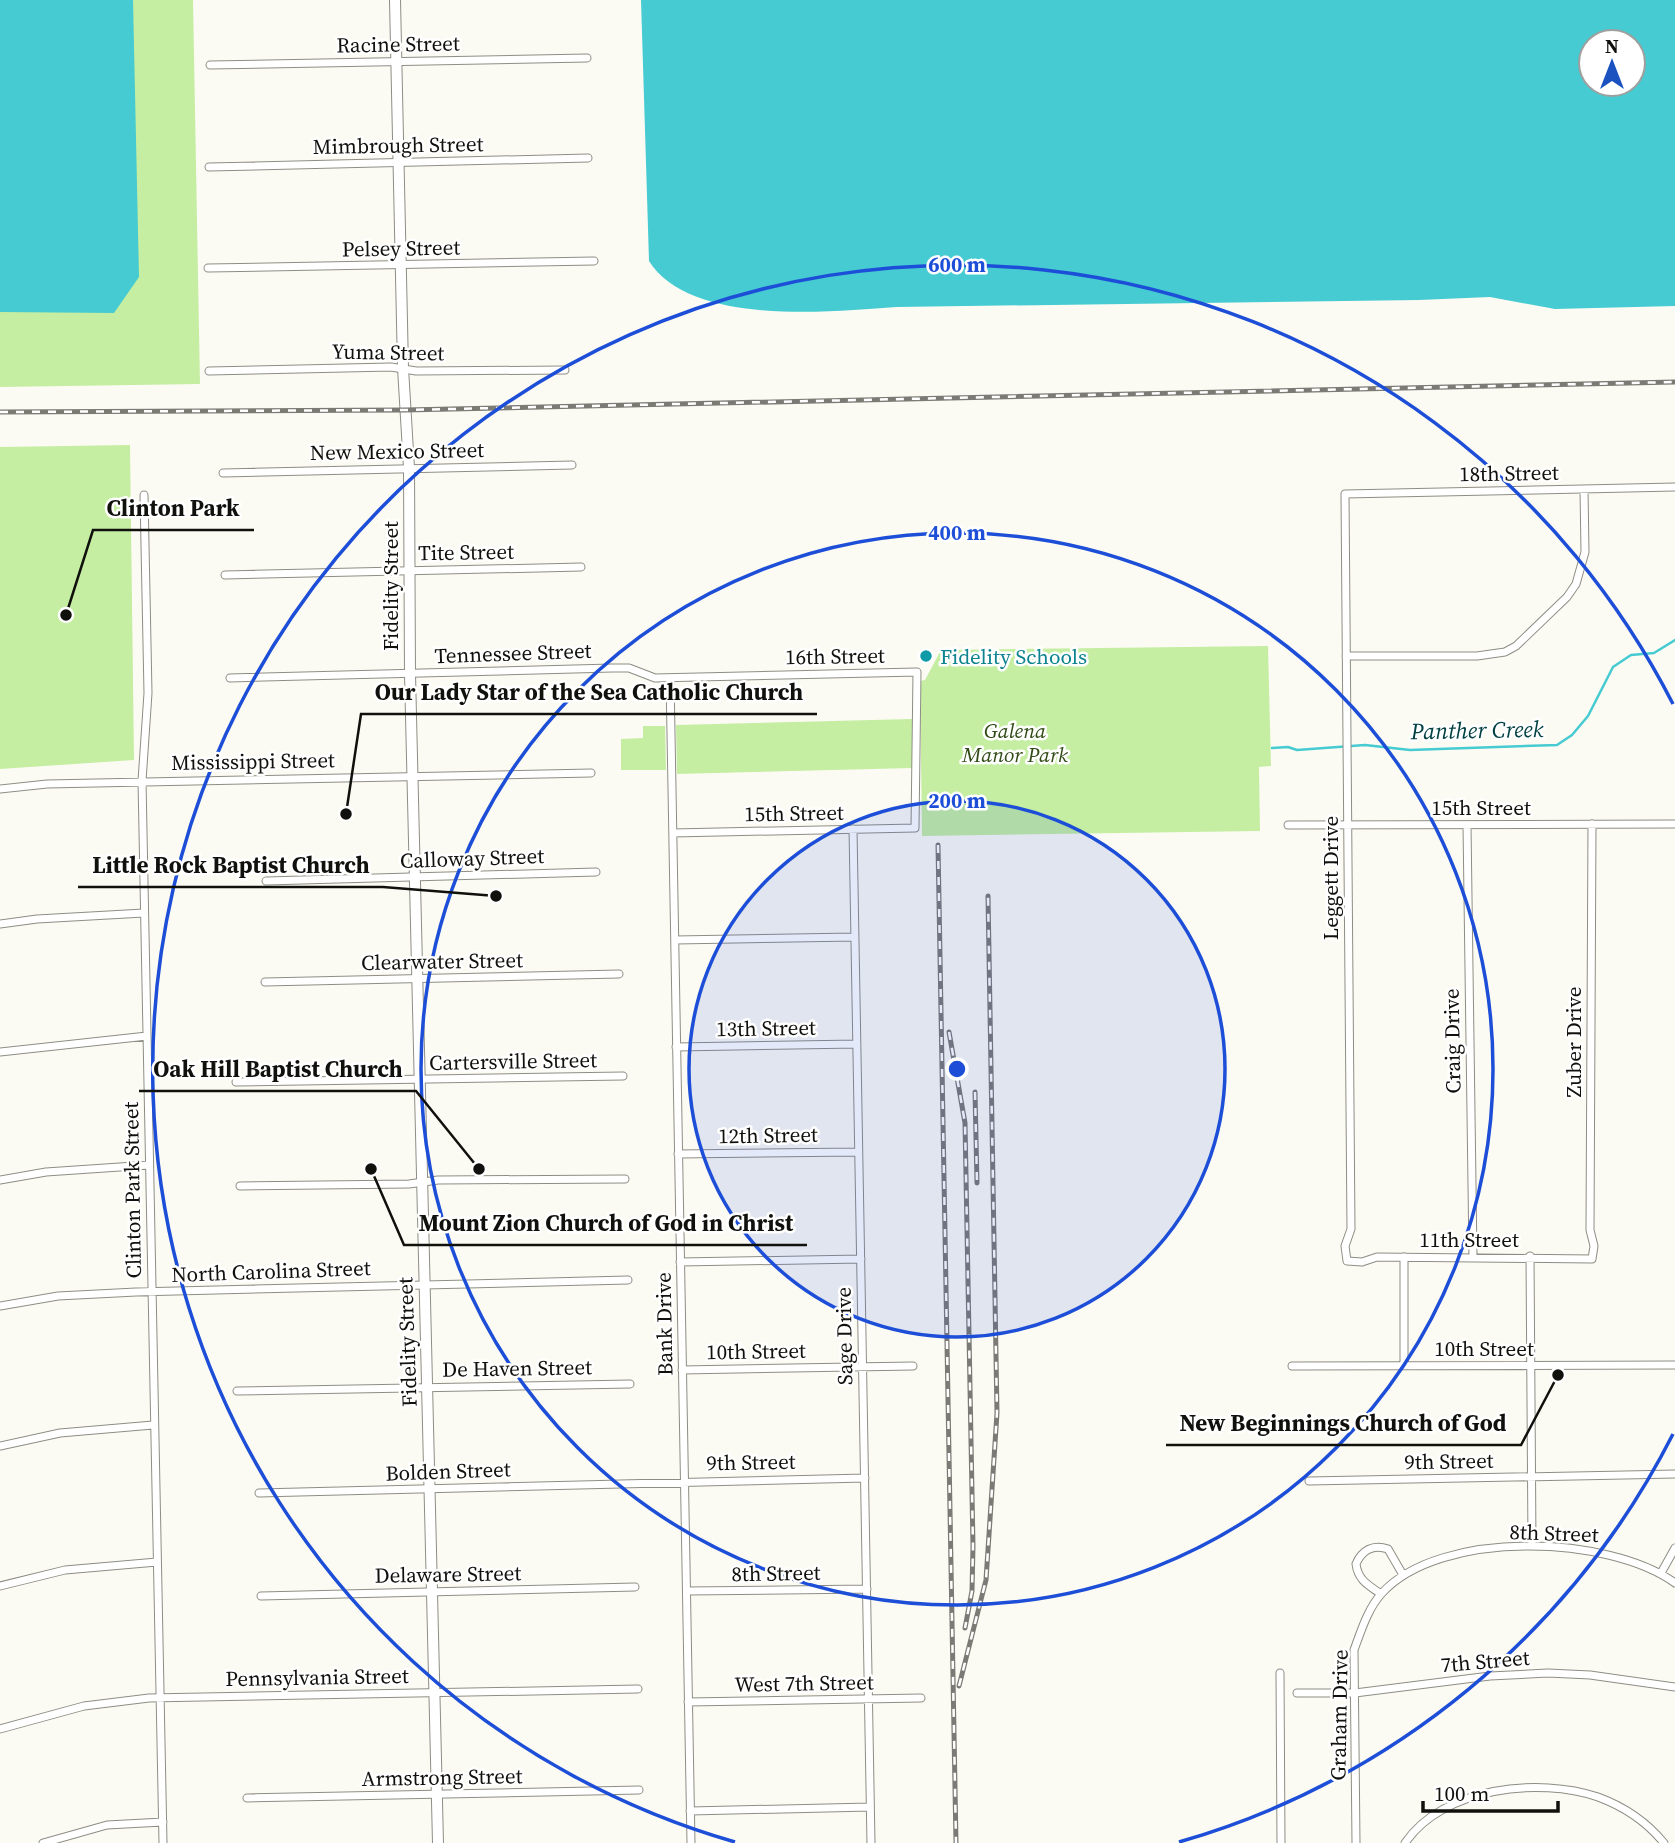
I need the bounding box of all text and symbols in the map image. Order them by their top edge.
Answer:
street label: Racine Street [336,28,460,60]
north arrow [1577,28,1647,98]
text: N [1605,33,1619,59]
street label: Mimbrough Street [312,129,484,161]
street label: Pelsey Street [342,232,461,264]
text: 600 m [928,250,986,279]
street label: Yuma Street [331,337,445,367]
street label: New Mexico Street [310,435,484,467]
street label: 18th Street [1459,458,1559,488]
callout: Clinton Park [93,486,254,530]
text: Clinton Park [106,492,240,524]
text: 400 m [928,518,986,547]
street label: Fidelity Street [376,521,405,651]
street label: Tite Street [418,537,514,567]
street label: Tennessee Street [434,636,592,670]
street label: 16th Street [785,641,885,671]
place label: Fidelity Schools [940,642,1087,671]
marker: Fidelity Schools [918,648,934,664]
callout: Our Lady Star of the Sea Catholic Church [361,670,817,714]
text: Our Lady Star of the Sea Catholic Church [375,676,803,708]
water label: Panther Creek [1409,713,1544,747]
park label: Galena Manor Park [961,716,1068,769]
street label: Mississippi Street [171,745,335,777]
text: 200 m [928,786,986,815]
street label: 15th Street [1431,793,1531,822]
street label: 15th Street [744,798,844,828]
street label: Leggett Drive [1316,816,1345,940]
street label: Calloway Street [399,841,545,875]
callout: Little Rock Baptist Church [78,843,383,887]
text: Little Rock Baptist Church [92,849,370,881]
street label: Clearwater Street [361,945,523,977]
street label: Zuber Drive [1559,987,1588,1097]
street label: Craig Drive [1437,988,1467,1094]
street label: 13th Street [716,1013,816,1043]
street label: Cartersville Street [429,1045,597,1077]
callout: Oak Hill Baptist Church [139,1047,416,1091]
text: Oak Hill Baptist Church [153,1053,403,1085]
centre of rings [945,1057,969,1081]
street label: Clinton Park Street [116,1101,148,1279]
street label: 12th Street [718,1120,818,1150]
callout: Mount Zion Church of God in Christ [404,1201,807,1245]
text: Mount Zion Church of God in Christ [419,1207,794,1239]
street label: 11th Street [1419,1225,1519,1254]
street label: North Carolina Street [171,1253,371,1289]
street label: Bank Drive [649,1272,679,1376]
street label: Fidelity Street [390,1276,424,1407]
street label: Sage Drive [829,1287,859,1385]
street label: 10th Street [1434,1334,1534,1363]
street label: 10th Street [706,1336,806,1366]
street label: De Haven Street [442,1352,592,1384]
callout: New Beginnings Church of God [1166,1401,1521,1445]
text: New Beginnings Church of God [1180,1407,1507,1439]
street label: 9th Street [1404,1446,1494,1476]
street label: 9th Street [706,1447,796,1477]
street label: Bolden Street [385,1454,511,1488]
street label: 8th Street [1509,1517,1599,1549]
street label: Delaware Street [374,1558,522,1590]
street label: 8th Street [731,1558,821,1588]
street label: 7th Street [1439,1643,1531,1679]
street label: Graham Drive [1323,1649,1355,1781]
street label: Pennsylvania Street [225,1661,409,1693]
street label: West 7th Street [734,1667,874,1699]
street label: Armstrong Street [361,1761,523,1793]
scale bar [1423,1770,1558,1814]
text: 100 m [1434,1779,1489,1808]

